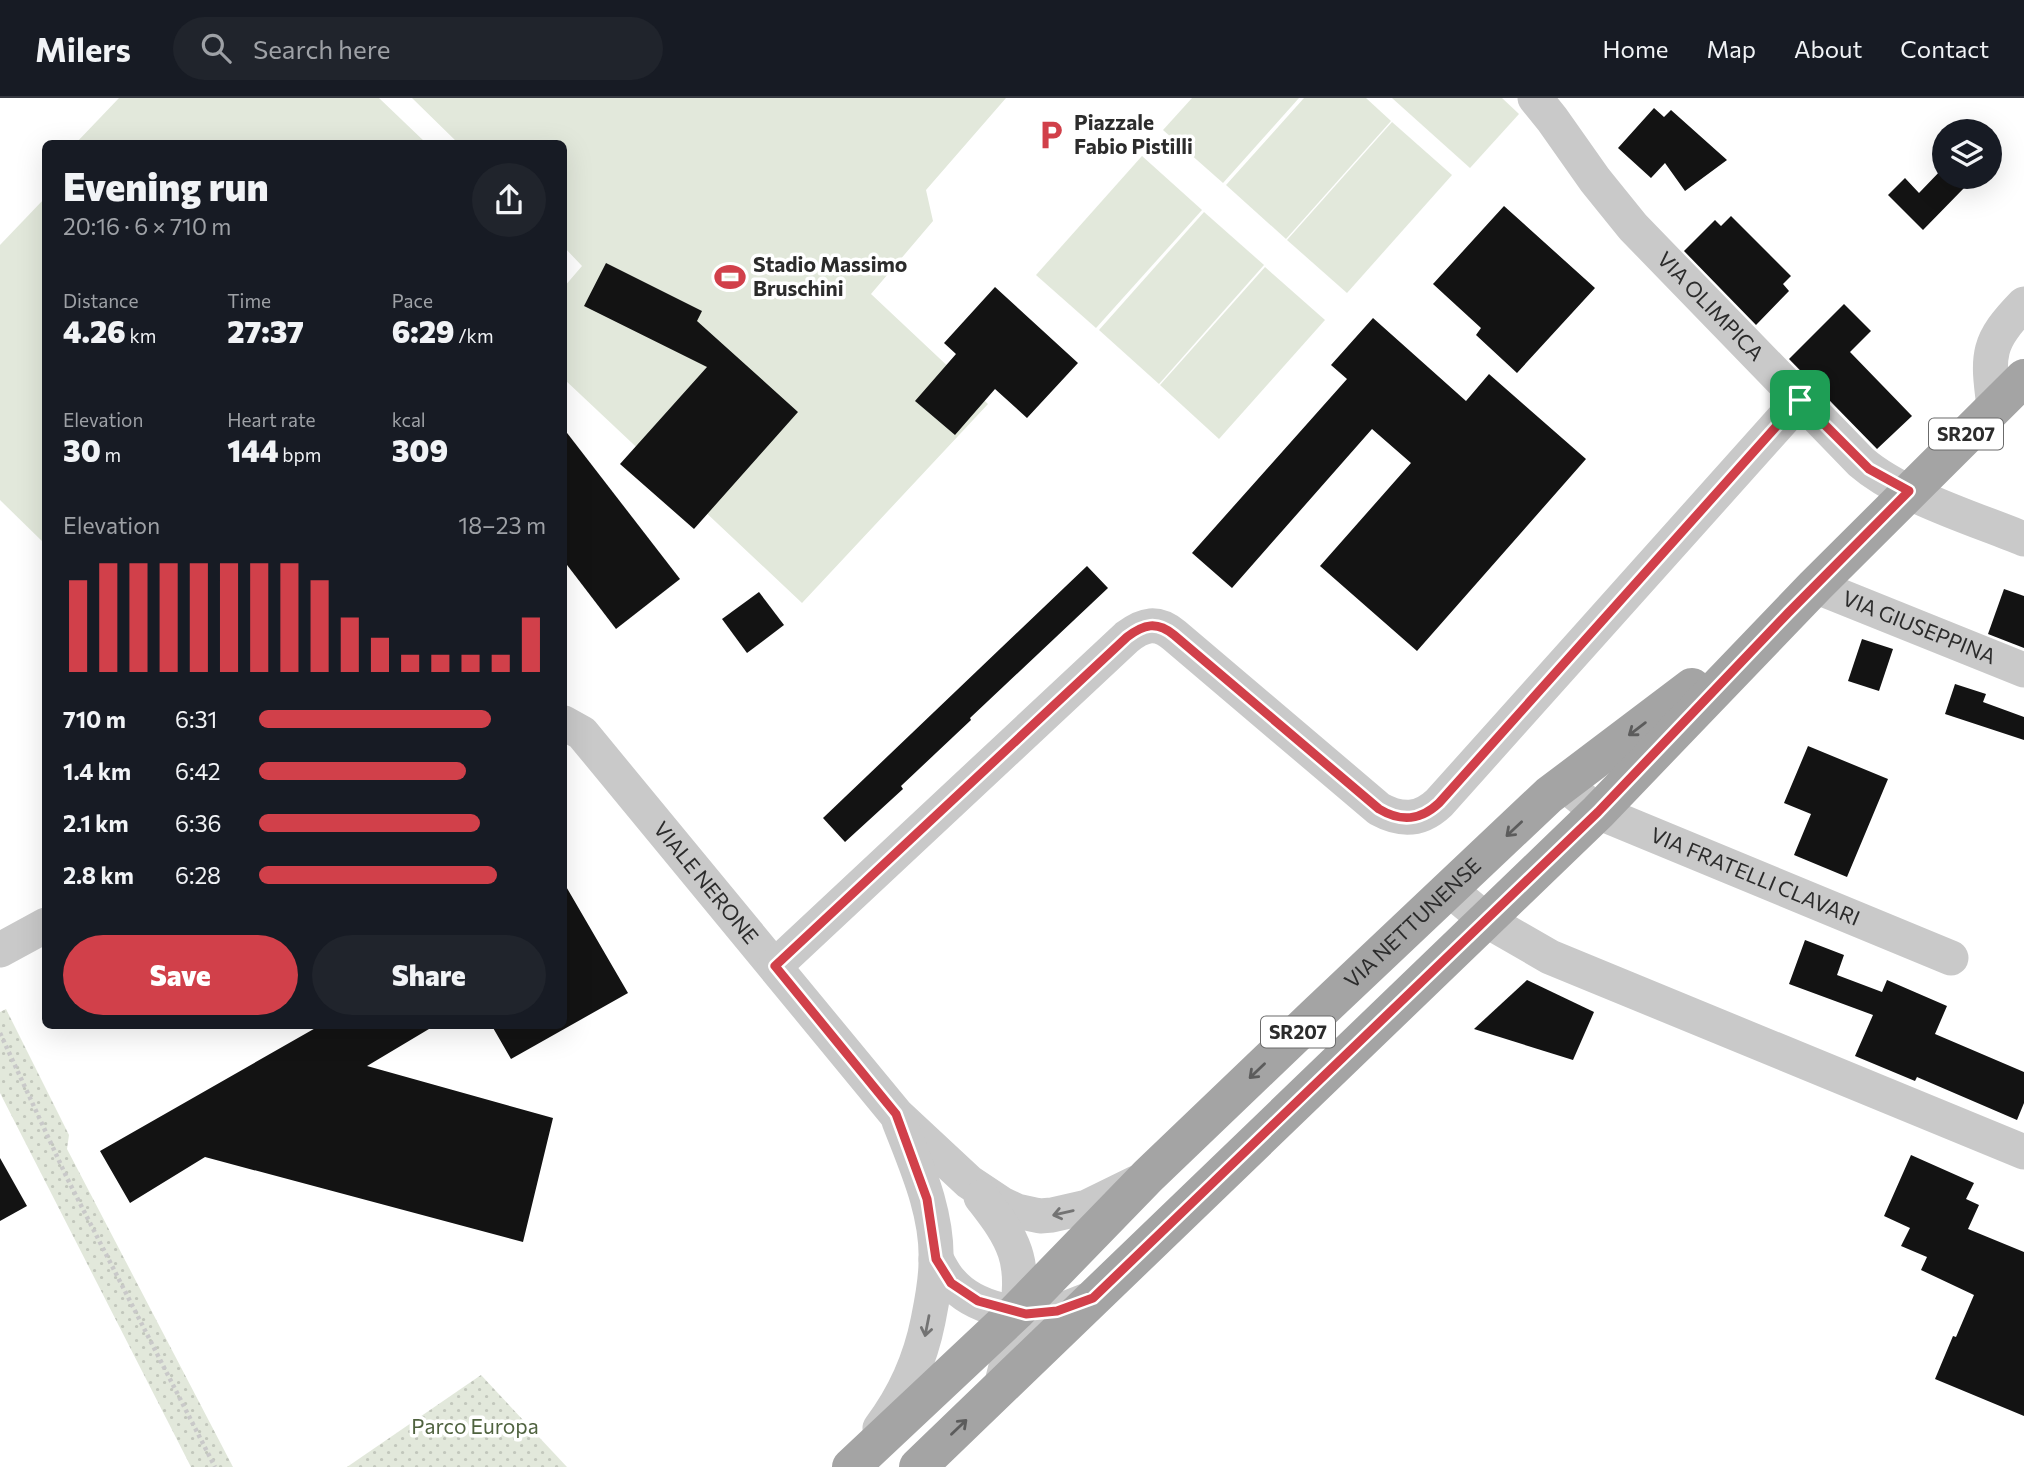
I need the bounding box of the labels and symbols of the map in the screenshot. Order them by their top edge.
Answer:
place label: Piazzale Fabio Pistilli [1074,109,1193,158]
parking icon: Piazzale Fabio Pistilli [1034,118,1068,152]
street label: VIA OLIMPICA [1653,246,1770,365]
place label: Stadio Massimo Bruschini [753,251,907,300]
sports icon: Stadio Massimo Bruschini [713,260,747,294]
pin [1770,370,1830,430]
road number: SR207 [1929,418,2003,450]
street label: VIA GIUSEPPINA [1839,584,2000,668]
one-way arrow [1628,721,1646,736]
street label: VIALE NERONE [649,816,764,948]
one-way arrow [1506,821,1523,838]
street label: VIA FRATELLI CLAVARI [1647,821,1864,930]
street label: VIA NETTUNENSE [1339,852,1485,993]
road number: SR207 [1261,1016,1335,1048]
one-way arrow [1249,1063,1266,1080]
one-way arrow [1052,1206,1075,1220]
one-way arrow [919,1314,933,1337]
park label: Parco Europa [411,1413,539,1438]
one-way arrow [951,1419,968,1436]

